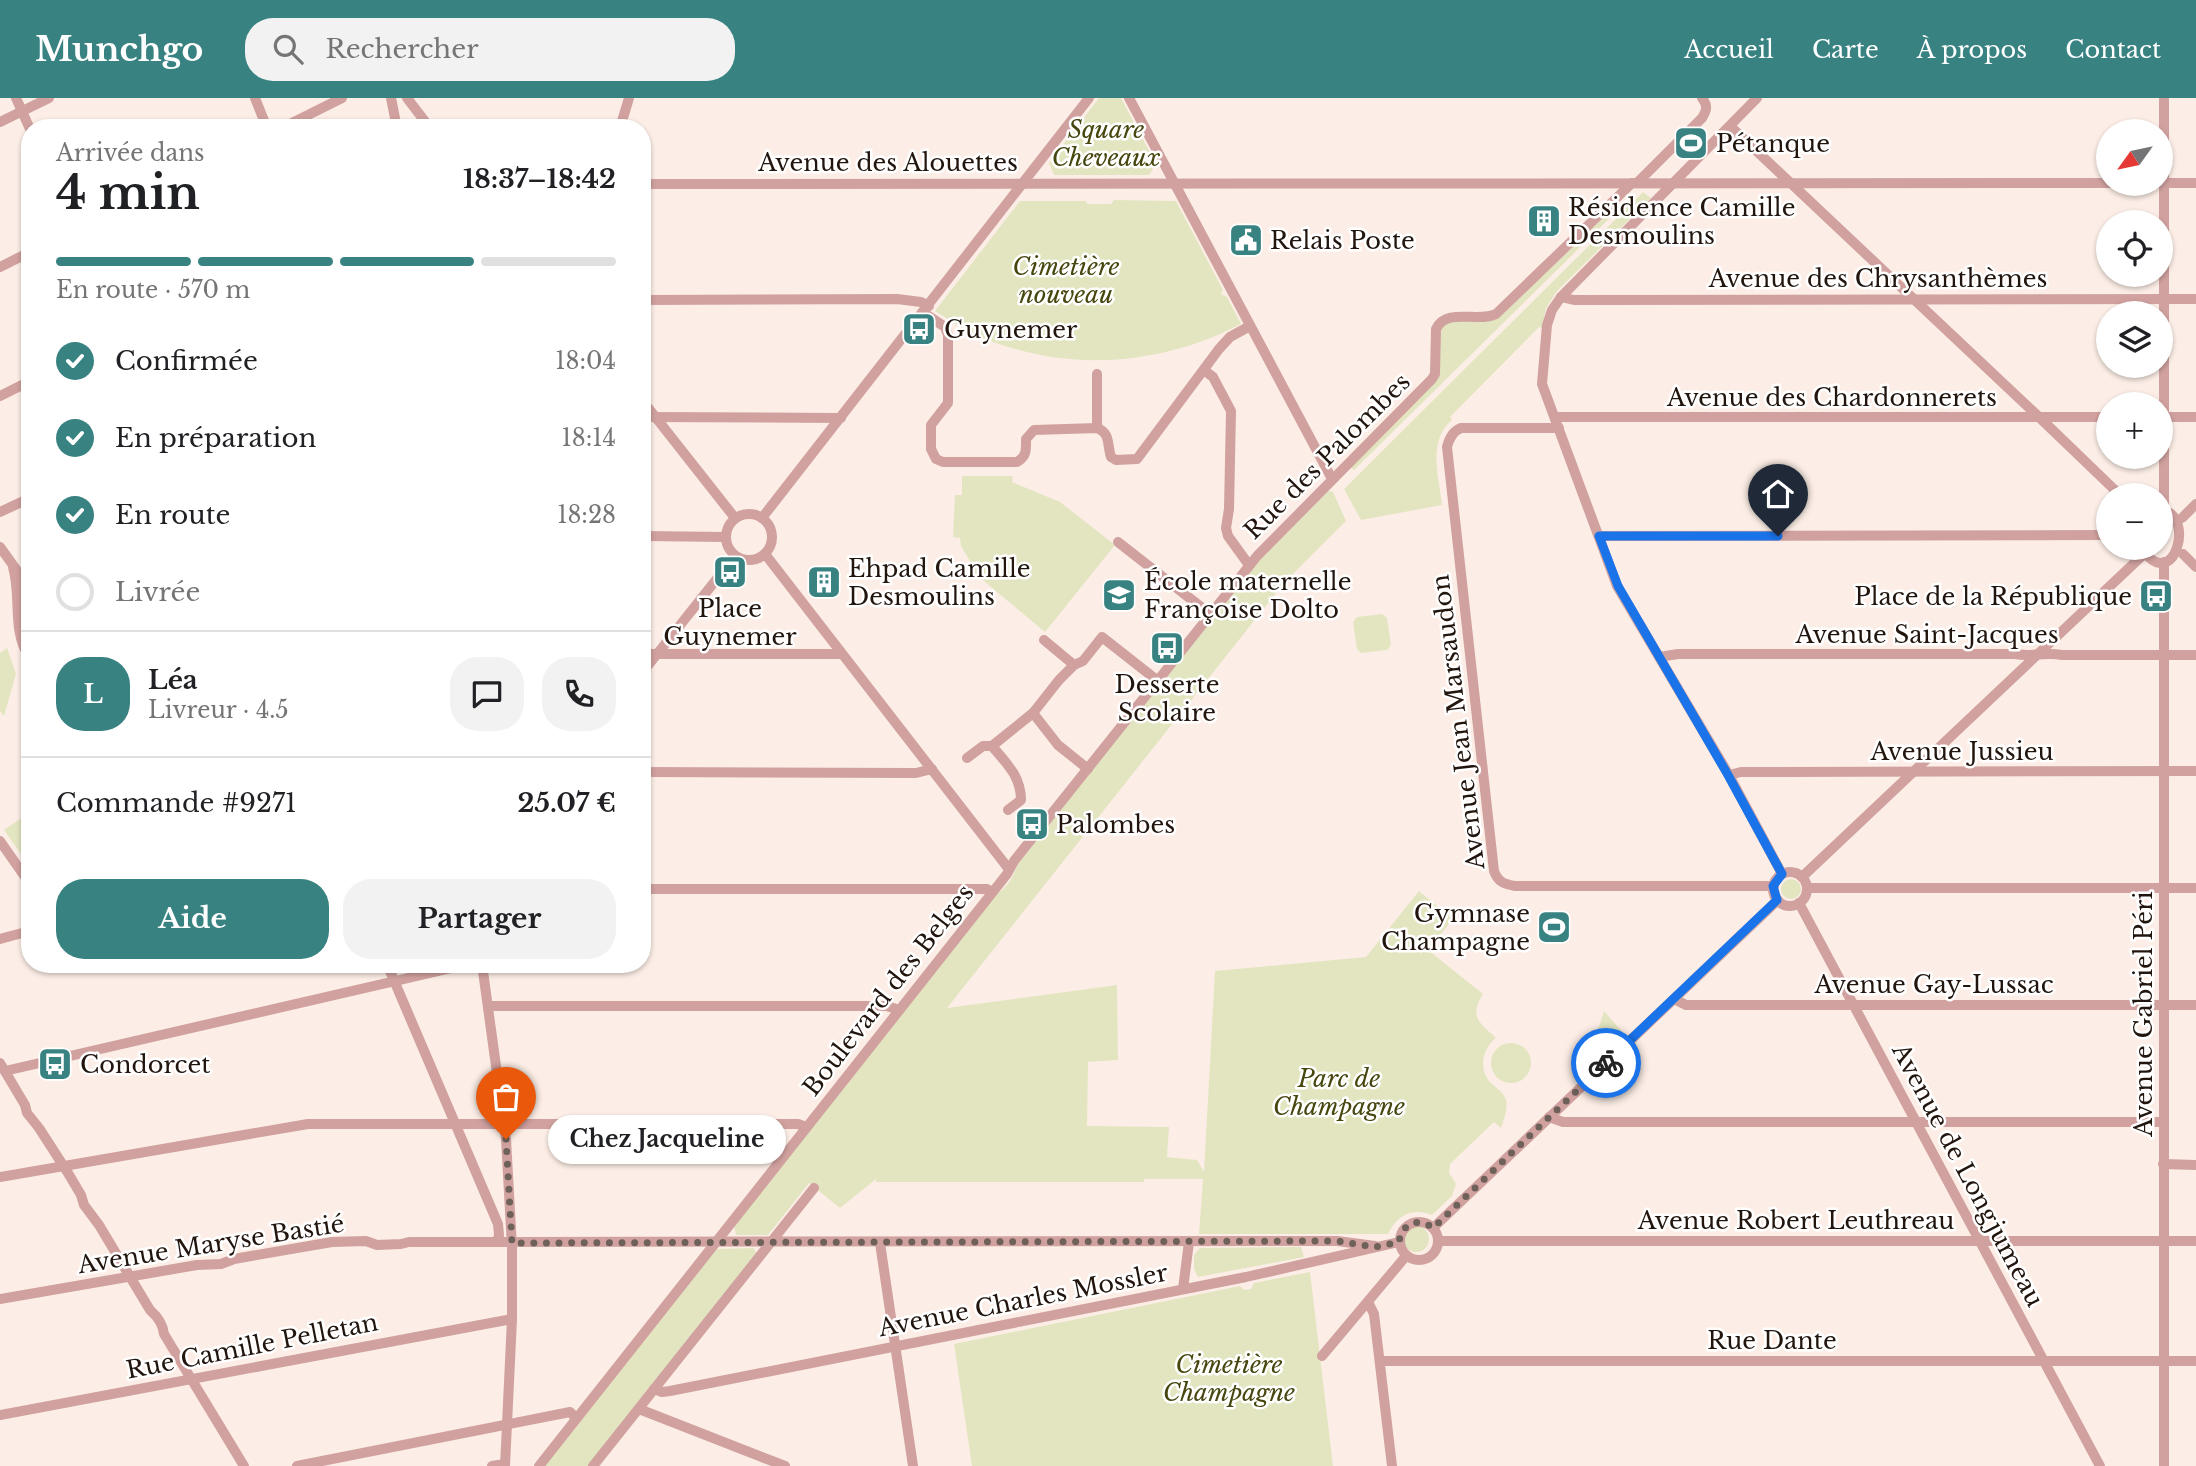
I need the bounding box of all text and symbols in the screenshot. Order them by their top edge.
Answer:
search box [245,18,735,81]
text: Munchgo [35,29,203,70]
icon: search [269,30,307,68]
text: Rechercher [325,33,479,65]
text: Accueil [1684,35,1774,64]
text: Carte [1812,35,1879,64]
text: À propos [1917,35,2027,64]
text: Contact [2065,35,2161,64]
park label: Square Cheveaux [1052,115,1160,172]
north arrow [2096,119,2174,196]
map controls [2096,119,2173,560]
sports icon: Pétanque [1672,124,1710,162]
place label: Pétanque [1716,129,1830,158]
text: Arrivée dans [56,139,204,167]
street label: Avenue des Alouettes [757,148,1018,177]
text: 18:37–18:42 [463,163,616,195]
text: 4 min [56,164,200,221]
place label: Résidence Camille Desmoulins [1568,193,1795,250]
building icon: Résidence Camille Desmoulins [1525,202,1563,240]
button: locate [2096,210,2173,287]
public building icon: Relais Poste [1227,221,1265,259]
place label: Relais Poste [1270,226,1415,255]
park label: Cimetière nouveau [1012,252,1120,309]
street label: Avenue des Chrysanthèmes [1708,264,2047,293]
text: En route · 570 m [56,276,250,304]
button: layers [2096,301,2173,378]
bus stop icon: Guynemer [900,310,938,348]
place label: Guynemer [944,315,1078,344]
icon: check [56,342,94,380]
text: Confirmée [115,345,258,377]
text: 18:04 [555,347,616,375]
street label: Rue des Palombes [1238,367,1416,545]
street label: Avenue des Chardonnerets [1666,383,1997,412]
button: + [2096,392,2173,469]
icon: check [56,419,94,457]
text: En préparation [115,422,316,454]
text: 18:14 [562,424,616,452]
pin [1748,464,1808,536]
icon: home [1759,475,1797,513]
button: − [2096,483,2173,560]
icon: check [56,496,94,534]
text: En route [115,499,231,531]
text: 18:28 [557,501,616,529]
bus stop icon: Place Guynemer [711,553,749,591]
place label: Ehpad Camille Desmoulins [848,554,1030,611]
building icon: Ehpad Camille Desmoulins [805,563,843,601]
place label: École maternelle Françoise Dolto [1144,567,1351,624]
street label: Avenue Jean Marsaudon [1425,573,1491,872]
text: Livrée [115,576,200,608]
school or university icon: École maternelle Françoise Dolto [1100,576,1138,614]
bus stop icon: Place de la République [2137,577,2175,615]
place label: Place de la République [1854,582,2132,611]
place label: Place Guynemer [663,594,797,651]
street label: Avenue Saint-Jacques [1794,620,2059,649]
bus stop icon: Desserte Scolaire [1148,629,1186,667]
button: chat [450,657,524,731]
button: phone [542,657,616,731]
text: Léa [148,664,198,696]
place label: Desserte Scolaire [1115,670,1219,727]
text: L [83,678,103,710]
text: Livreur · 4.5 [148,696,289,724]
street label: Avenue Jussieu [1869,737,2054,766]
text: Commande #9271 [56,787,297,819]
text: 25.07 € [518,787,616,819]
bus stop icon: Palombes [1013,805,1051,843]
place label: Palombes [1056,810,1175,839]
button: Aide [56,879,329,959]
button: Partager [343,879,616,959]
street label: Boulevard des Belges [797,879,979,1101]
street label: Avenue Gabriel Péri [2129,891,2158,1138]
place label: Gymnase Champagne [1381,899,1530,956]
sports icon: Gymnase Champagne [1535,908,1573,946]
street label: Avenue Gay-Lussac [1813,970,2054,999]
courier [1571,1028,1641,1098]
street label: Avenue de Longjumeau [1886,1038,2050,1312]
icon: bike [1587,1044,1625,1082]
bus stop icon: Condorcet [36,1045,74,1083]
place label: Condorcet [80,1050,210,1079]
park label: Parc de Champagne [1273,1064,1405,1121]
pin [476,1067,536,1139]
icon: bag [487,1078,525,1116]
callout: Chez Jacqueline [548,1114,786,1164]
text: Chez Jacqueline [570,1125,764,1153]
street label: Avenue Robert Leuthreau [1637,1206,1954,1235]
street label: Avenue Maryse Bastié [75,1209,346,1280]
street label: Avenue Charles Mossler [875,1258,1171,1342]
street label: Rue Camille Pelletan [124,1307,380,1385]
street label: Rue Dante [1707,1326,1837,1355]
park label: Cimetière Champagne [1163,1350,1295,1407]

